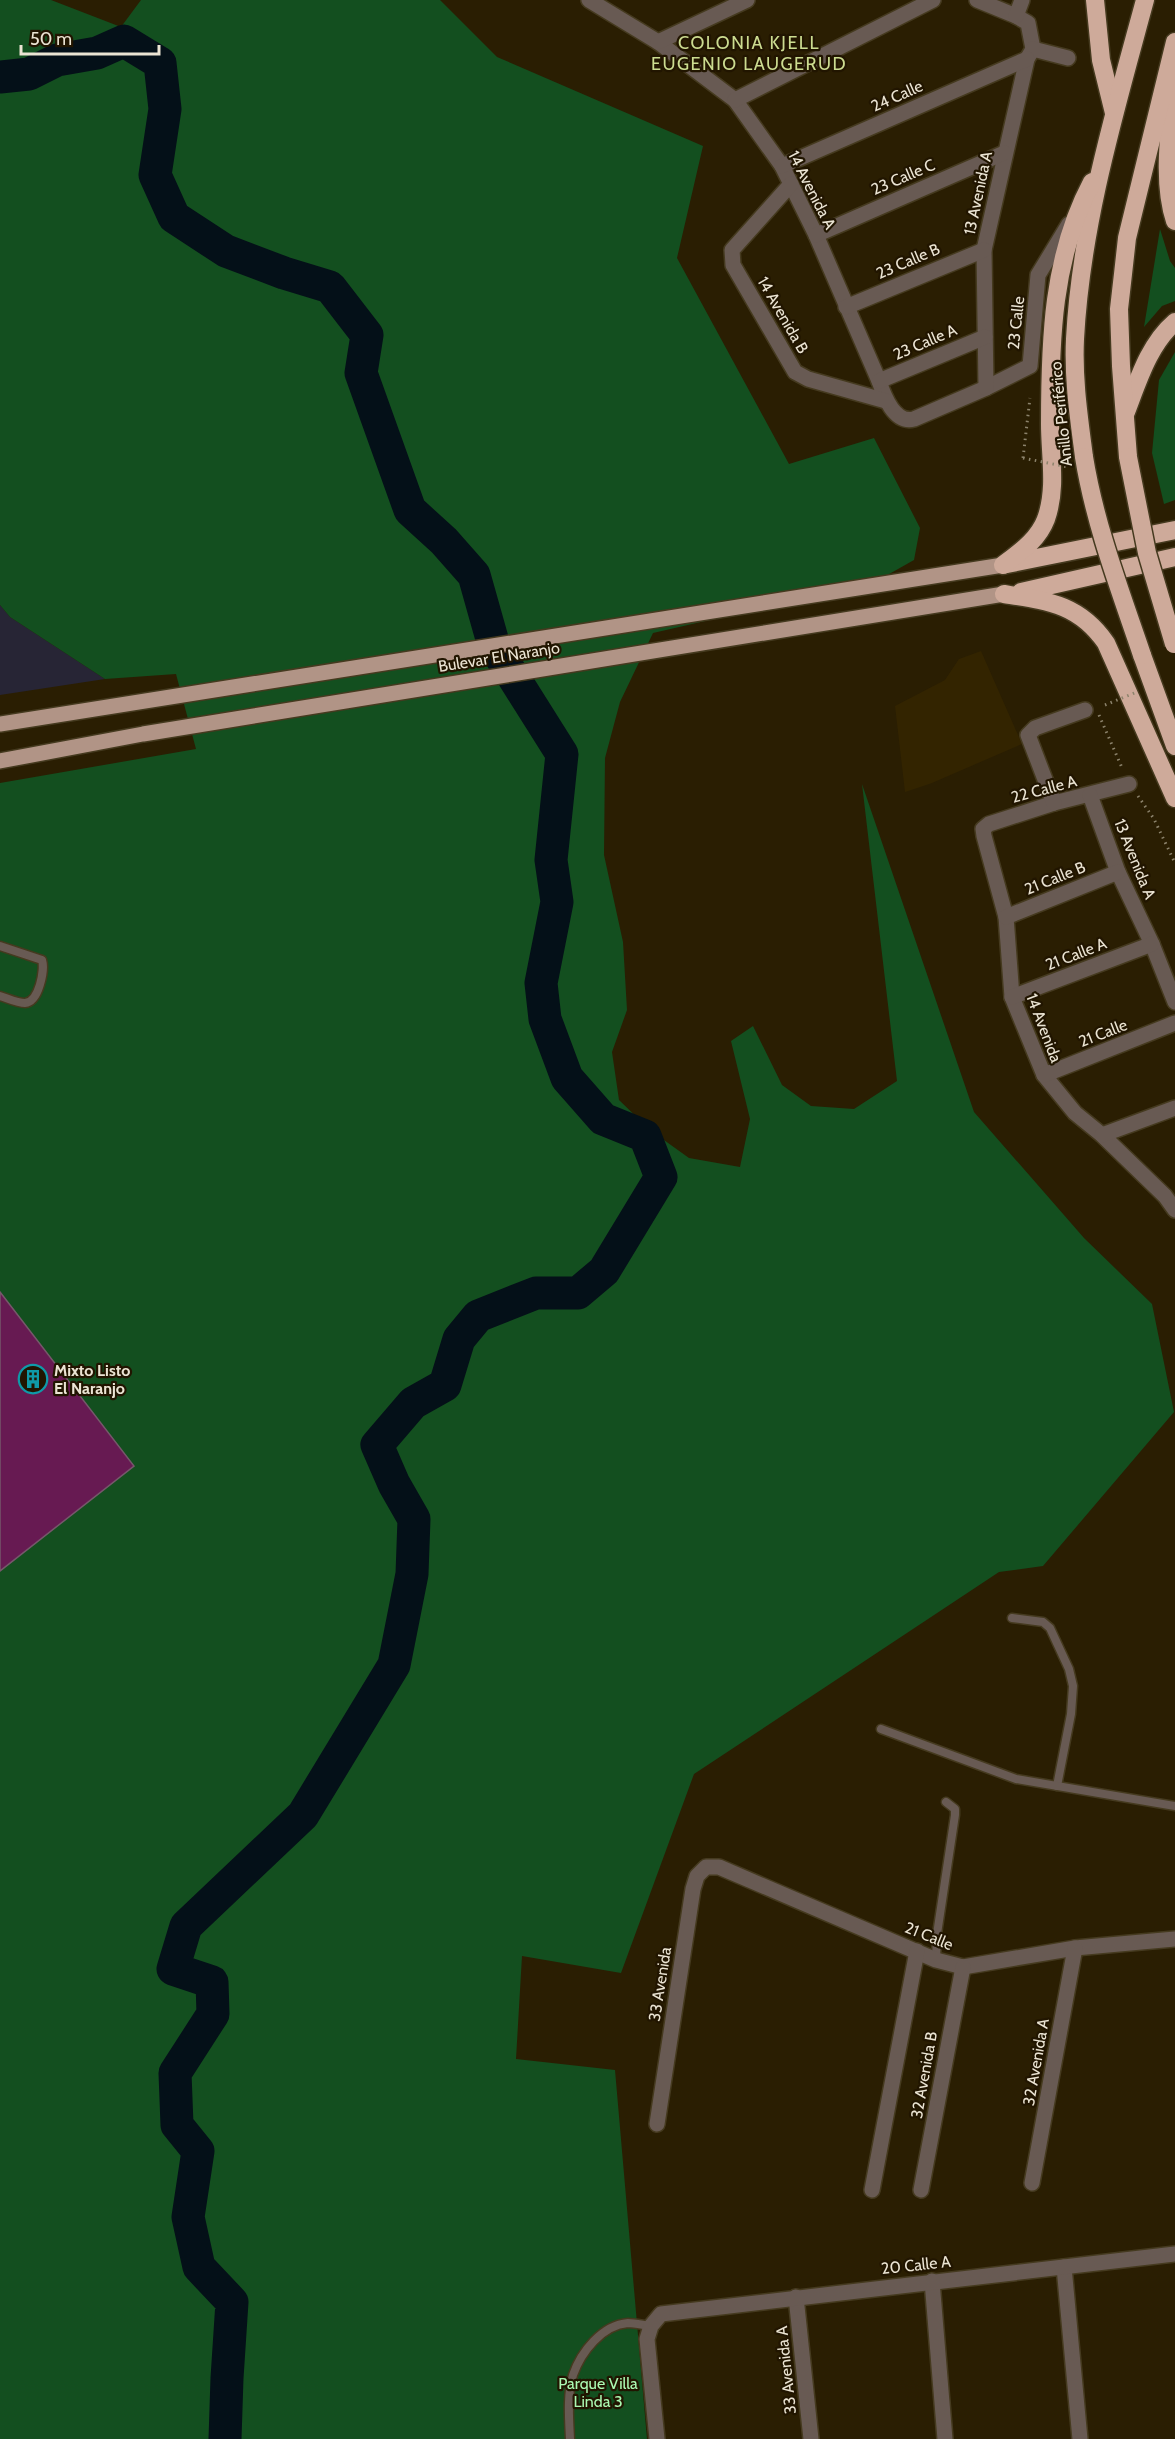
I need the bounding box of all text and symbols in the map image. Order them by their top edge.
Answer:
scale bar [21,18,159,56]
text: 50 m [30,28,72,50]
district label: COLONIA KJELL EUGENIO LAUGERUD [651,32,847,75]
street label: 24 Calle [868,76,926,116]
street label: 14 Avenida A [784,148,840,233]
street label: 13 Avenida A [960,149,996,237]
street label: 23 Calle C [868,155,938,199]
street label: 23 Calle B [873,239,943,283]
street label: 14 Avenida B [753,273,813,357]
street label: 23 Calle [1004,295,1028,351]
street label: 23 Calle A [890,320,960,364]
street label: Anillo Periférico [1046,360,1076,467]
street label: Bulevar El Naranjo [437,638,561,676]
street label: 22 Calle A [1009,771,1079,807]
street label: 13 Avenida A [1110,816,1160,902]
street label: 21 Calle B [1022,857,1088,899]
street label: 21 Calle A [1043,934,1109,974]
street label: 14 Avenida [1022,991,1066,1065]
street label: 21 Calle [1076,1015,1130,1051]
place label: Mixto Listo El Naranjo [54,1361,130,1398]
building icon: Mixto Listo El Naranjo [17,1363,49,1395]
street label: 21 Calle [902,1918,956,1954]
street label: 33 Avenida [645,1945,675,2023]
street label: 32 Avenida A [1019,2017,1053,2107]
street label: 32 Avenida B [907,2030,941,2120]
street label: 20 Calle A [880,2252,952,2278]
street label: 33 Avenida A [772,2325,800,2415]
park label: Parque Villa Linda 3 [558,2374,638,2411]

